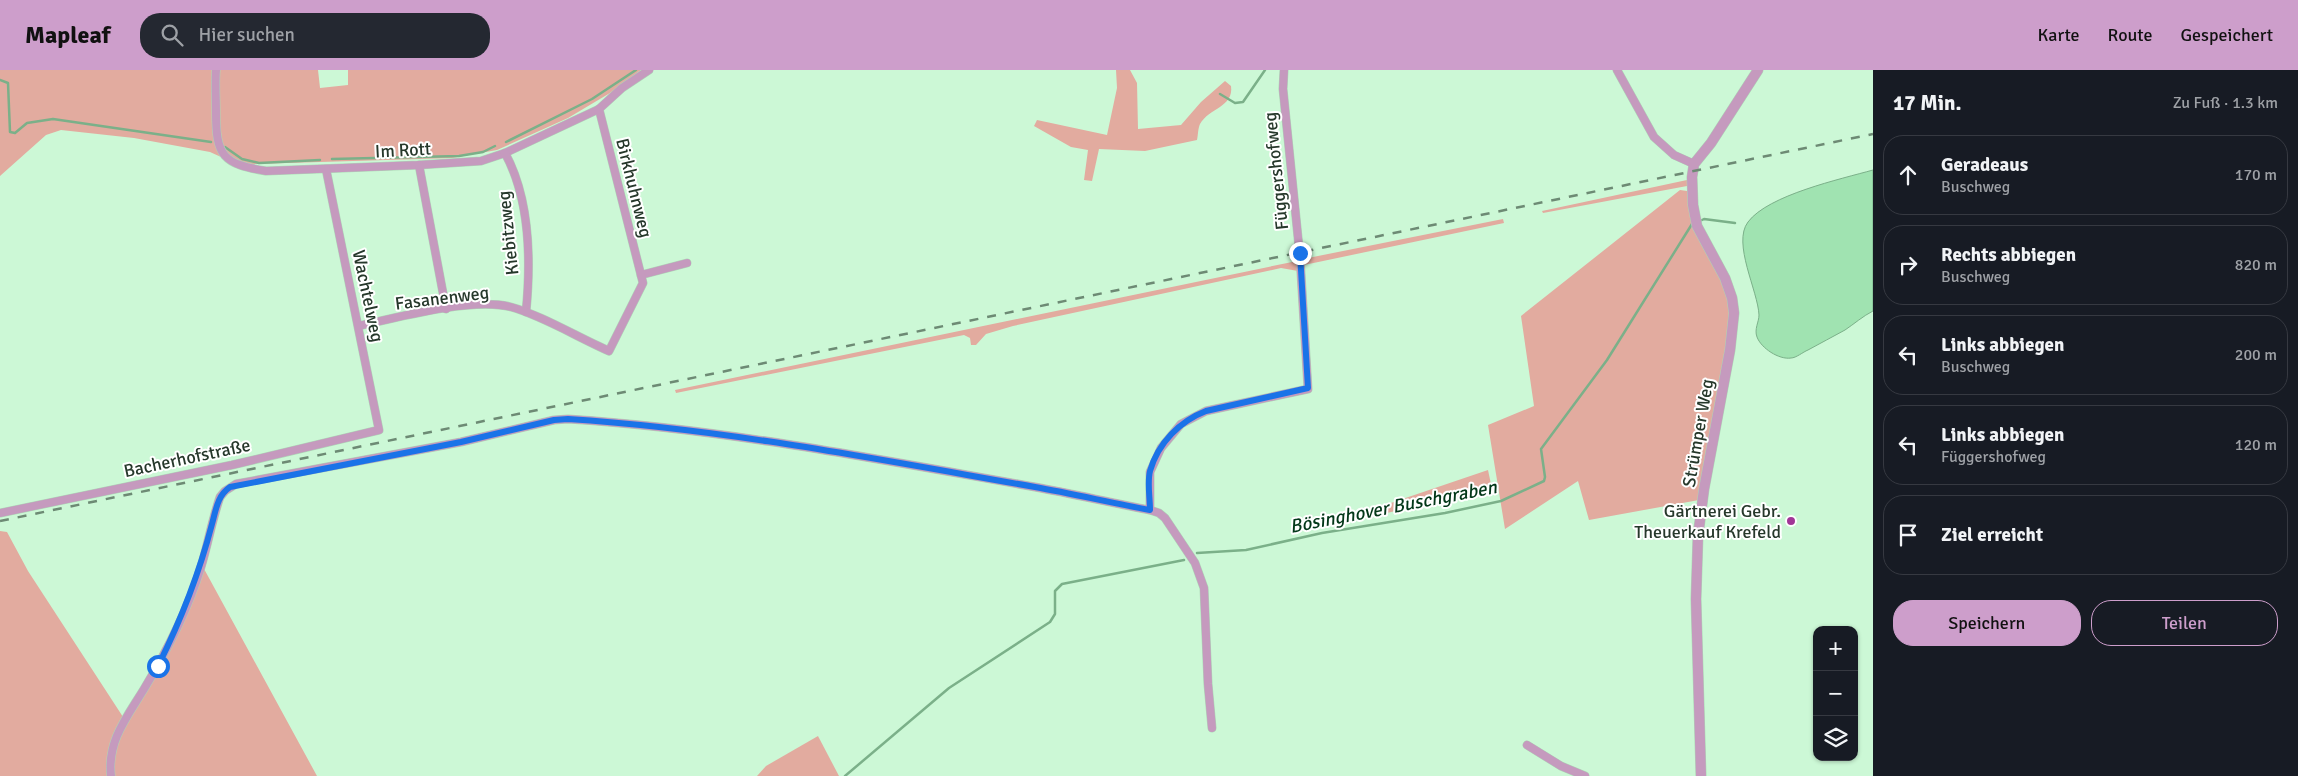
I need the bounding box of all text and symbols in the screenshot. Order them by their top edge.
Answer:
search box [140,13,490,58]
text: Mapleaf [25,20,110,50]
icon: search [158,21,186,49]
text: Hier suchen [198,23,295,47]
text: Karte [2038,24,2080,46]
text: Route [2108,24,2153,46]
text: Gespeichert [2181,24,2273,46]
text: 17 Min. [1893,90,1962,116]
text: Zu Fuß · 1.3 km [2173,93,2278,113]
street label: Függershofweg [1259,111,1293,231]
street label: Birkhuhnweg [611,136,657,240]
street label: Im Rott [374,138,432,162]
text: Geradeaus [1941,153,2028,177]
icon: ahead [1894,161,1922,189]
text: 170 m [2235,165,2277,185]
text: Buschweg [1941,177,2010,197]
street label: Kiebitzweg [493,190,523,276]
route end [1289,242,1312,265]
text: Rechts abbiegen [1941,243,2076,267]
street label: Wachtelweg [348,248,388,344]
icon: right [1894,251,1922,279]
text: 820 m [2235,255,2277,275]
text: Buschweg [1941,267,2010,287]
street label: Fasanenweg [394,281,490,315]
text: Links abbiegen [1941,333,2064,357]
icon: left [1894,341,1922,369]
text: 200 m [2235,345,2277,365]
text: Buschweg [1941,357,2010,377]
street label: Strümper Weg [1678,377,1718,489]
text: Links abbiegen [1941,423,2064,447]
icon: left [1894,431,1922,459]
street label: Bacherhofstraße [122,434,252,482]
text: 120 m [2235,435,2277,455]
text: Függershofweg [1941,447,2046,467]
water label: Bösinghover Buschgraben [1288,475,1499,539]
place label: Gärtnerei Gebr. Theuerkauf Krefeld [1634,500,1781,543]
marker: Gärtnerei Gebr. Theuerkauf Krefeld [1785,515,1797,527]
icon: arrive [1894,521,1922,549]
text: Ziel erreicht [1941,523,2043,547]
button: Speichern [1893,600,2081,646]
button: Teilen [2091,600,2278,646]
map controls [1813,626,1858,761]
button: + [1813,626,1858,671]
route start [147,655,170,678]
button: − [1813,671,1858,716]
button: layers [1813,716,1858,761]

